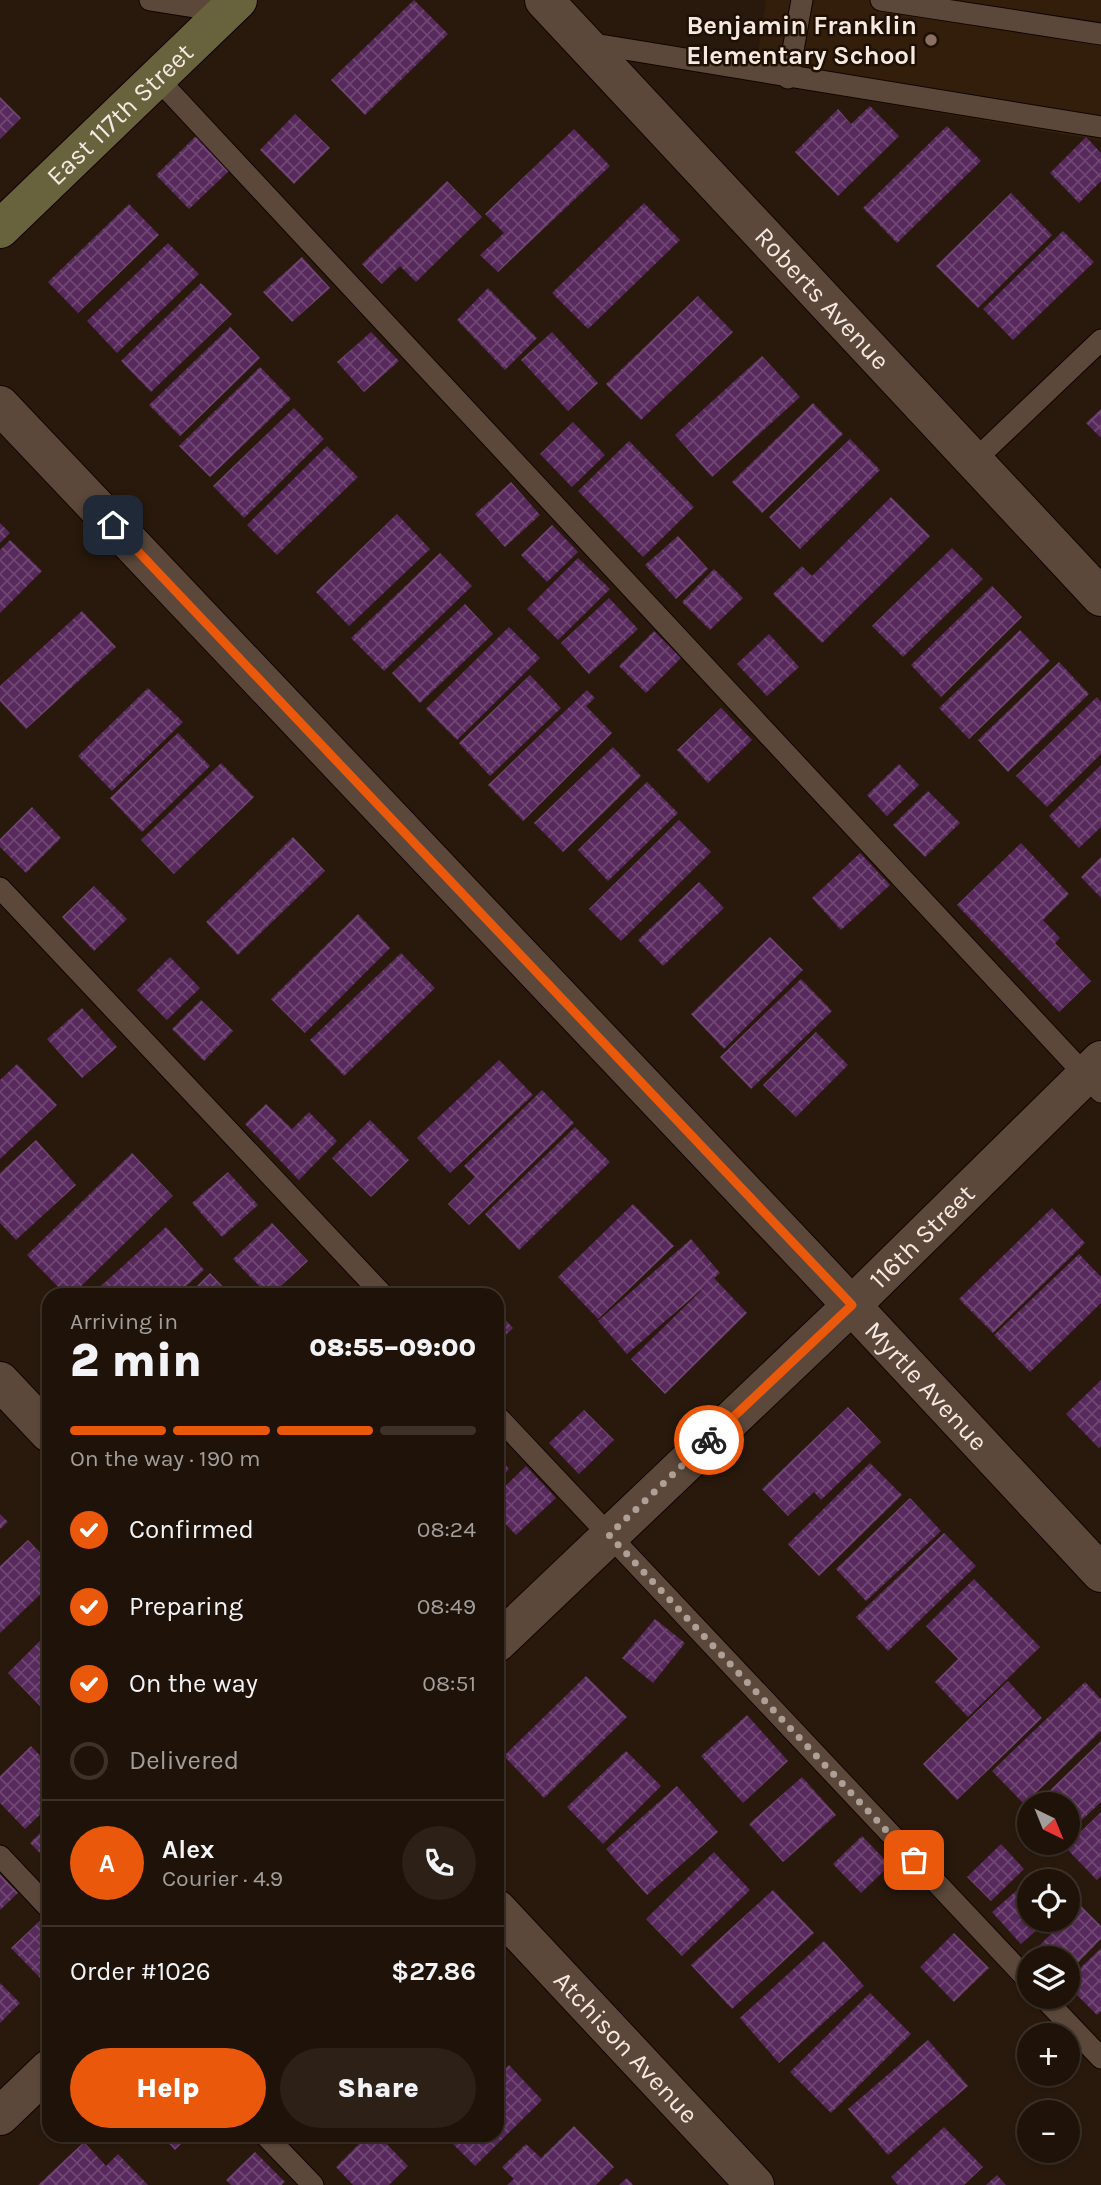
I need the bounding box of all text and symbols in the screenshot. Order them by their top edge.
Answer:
place label: Benjamin Franklin Elementary School [686,10,917,71]
marker: Benjamin Franklin Elementary School [923,32,939,48]
street label: East 117th Street [40,37,200,192]
street label: Roberts Avenue [748,221,896,376]
pin [83,495,143,555]
icon: home [94,506,132,544]
street label: 116th Street [863,1178,981,1295]
text: Arriving in [70,1308,178,1335]
street label: Myrtle Avenue [858,1315,994,1457]
text: 08:55–09:00 [309,1332,476,1363]
text: 2 min [70,1334,202,1388]
courier [674,1405,744,1475]
icon: bike [690,1421,728,1459]
text: On the way · 190 m [70,1445,261,1472]
icon: check [70,1511,108,1549]
text: Confirmed [129,1514,254,1545]
text: 08:24 [417,1516,476,1543]
icon: check [70,1588,108,1626]
text: Preparing [129,1591,243,1622]
text: 08:49 [417,1593,476,1620]
icon: check [70,1665,108,1703]
text: On the way [129,1668,258,1699]
text: 08:51 [422,1670,476,1697]
text: Delivered [129,1745,239,1776]
north arrow [1017,1792,1080,1855]
map controls [1017,1792,1080,2163]
button: phone [402,1826,476,1900]
pin [884,1830,944,1890]
text: Alex [162,1834,214,1865]
icon: bag [895,1841,933,1879]
text: A [99,1848,115,1879]
text: Courier · 4.9 [162,1865,283,1892]
button: locate [1017,1869,1080,1932]
button: layers [1017,1946,1080,2009]
text: Order #1026 [70,1956,211,1987]
text: $27.86 [391,1956,476,1987]
street label: Atchison Avenue [547,1965,704,2130]
button: + [1017,2023,1080,2086]
button: Help [70,2048,266,2128]
button: Share [280,2048,476,2128]
button: − [1017,2100,1080,2163]

